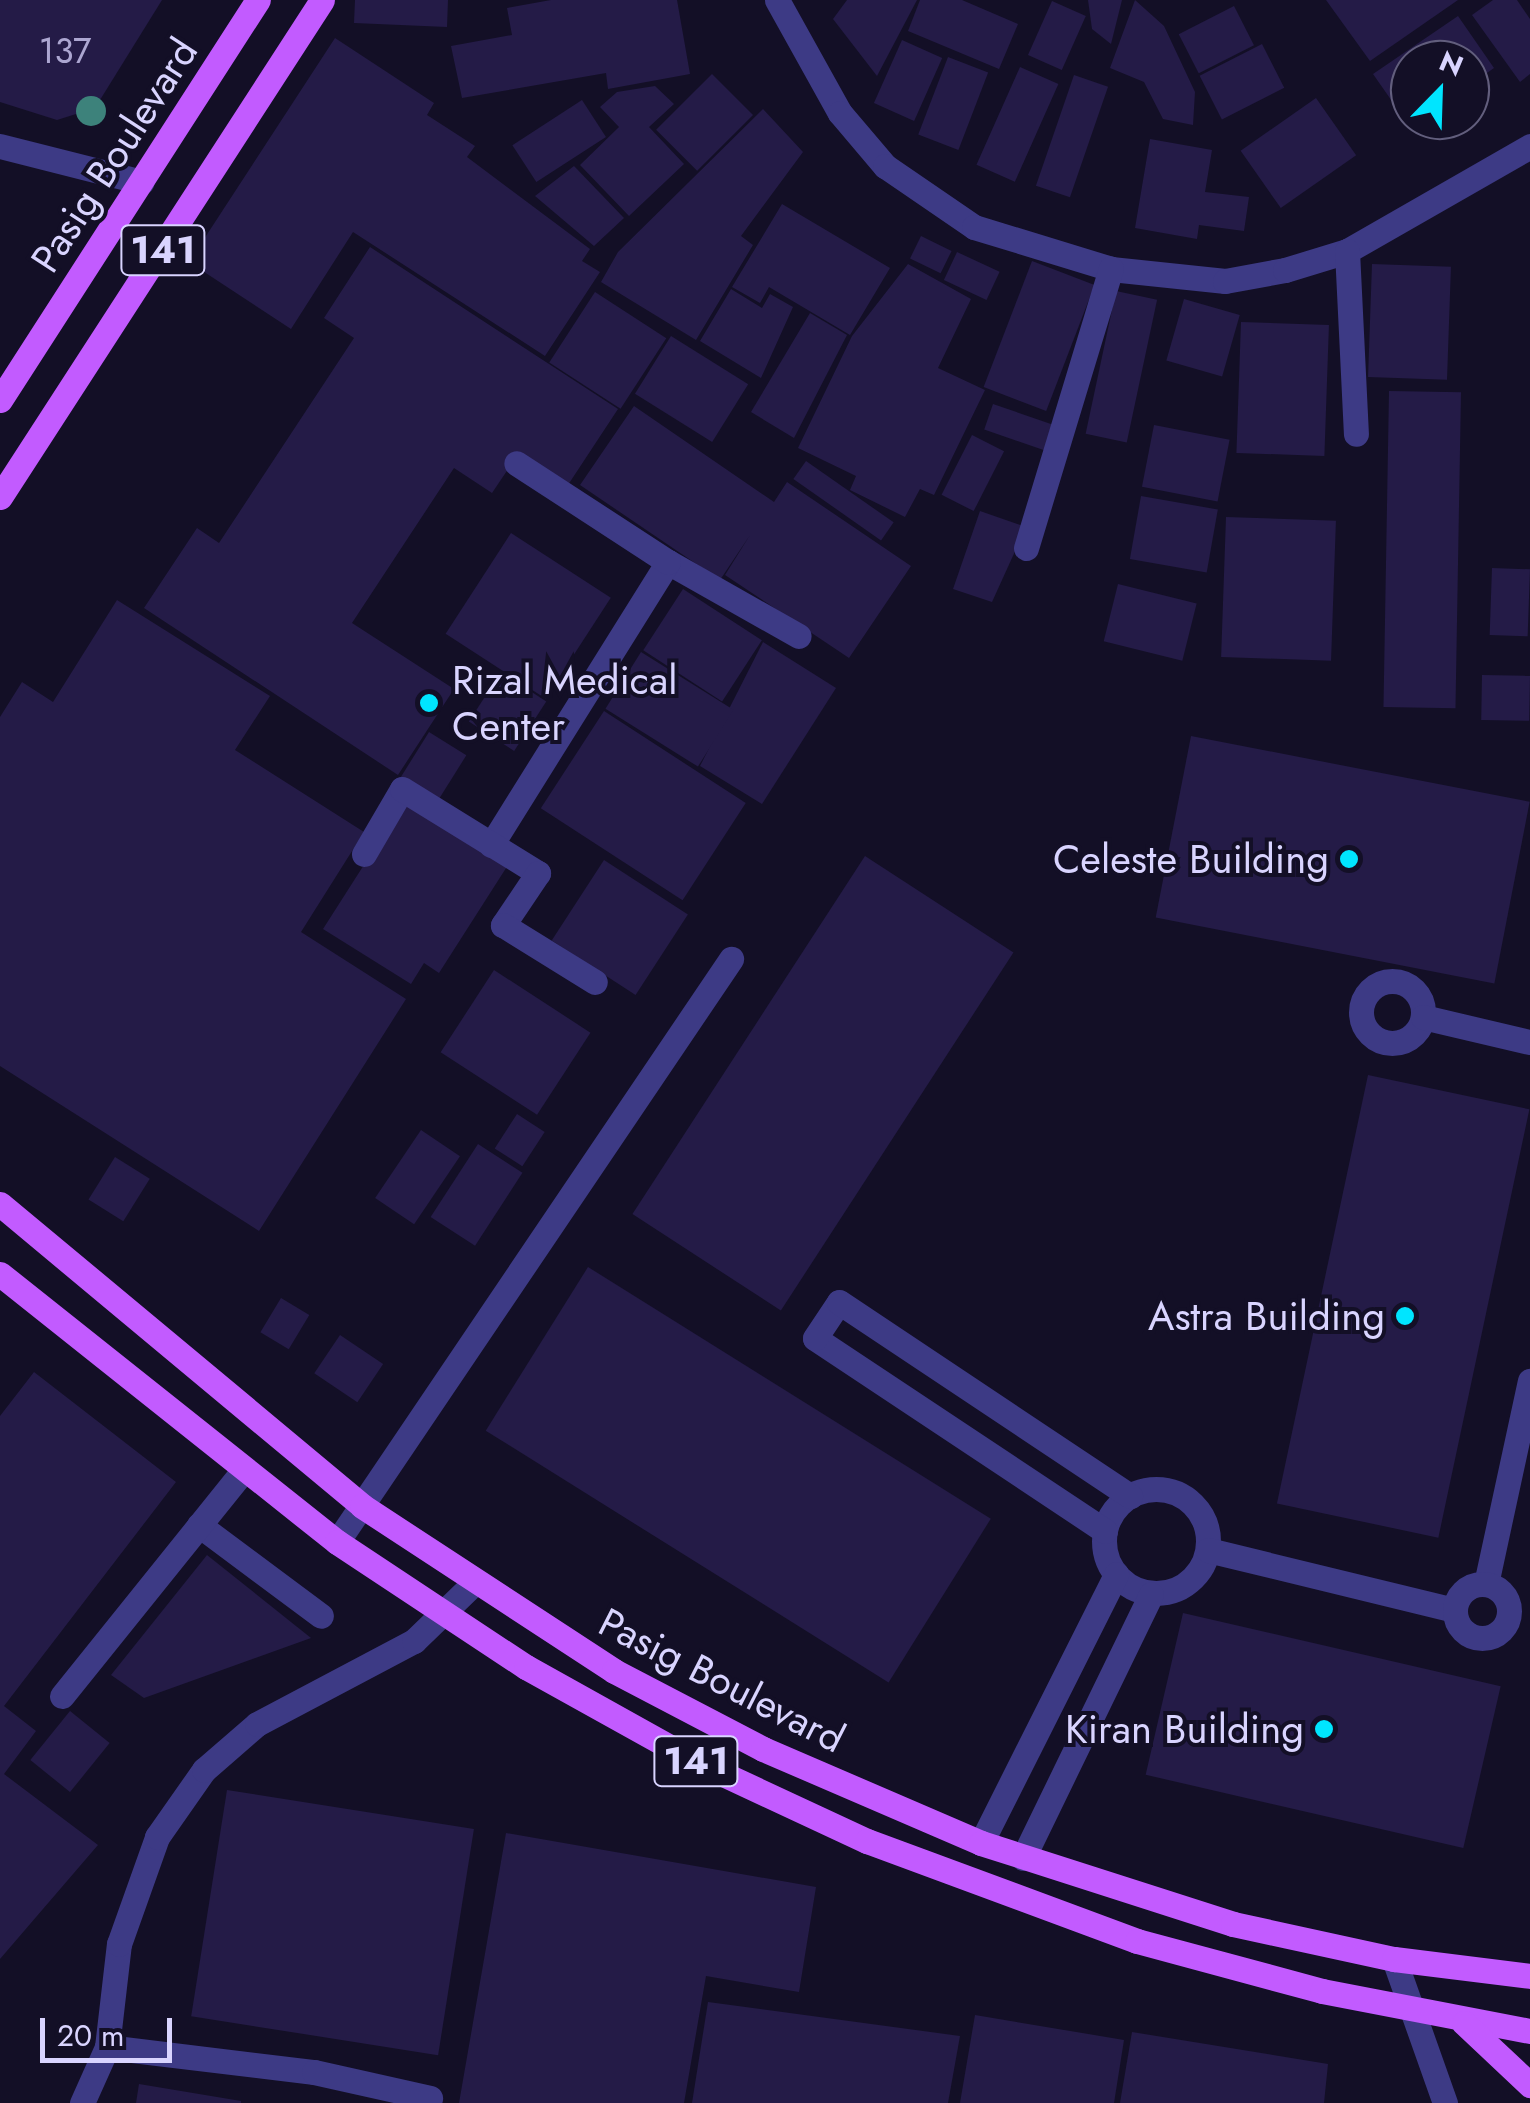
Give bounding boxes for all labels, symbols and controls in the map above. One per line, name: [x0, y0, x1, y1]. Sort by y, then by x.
street label: Pasig Boulevard: [21, 29, 207, 281]
house number: 137: [39, 30, 91, 72]
north arrow: [1390, 40, 1490, 140]
text: N: [1433, 41, 1469, 87]
road number: 141: [118, 217, 208, 283]
place label: Rizal Medical Center: [452, 656, 677, 750]
marker: Rizal Medical Center: [416, 690, 442, 716]
place label: Celeste Building: [1053, 835, 1329, 883]
marker: Celeste Building: [1338, 848, 1360, 870]
place label: Astra Building: [1148, 1292, 1385, 1340]
marker: Astra Building: [1394, 1305, 1416, 1327]
street label: Pasig Boulevard: [591, 1598, 853, 1762]
place label: Kiran Building: [1065, 1705, 1304, 1753]
marker: Kiran Building: [1313, 1718, 1335, 1740]
road number: 141: [651, 1728, 741, 1794]
scale bar: [45, 1998, 178, 2060]
text: 20 m: [57, 2014, 124, 2057]

